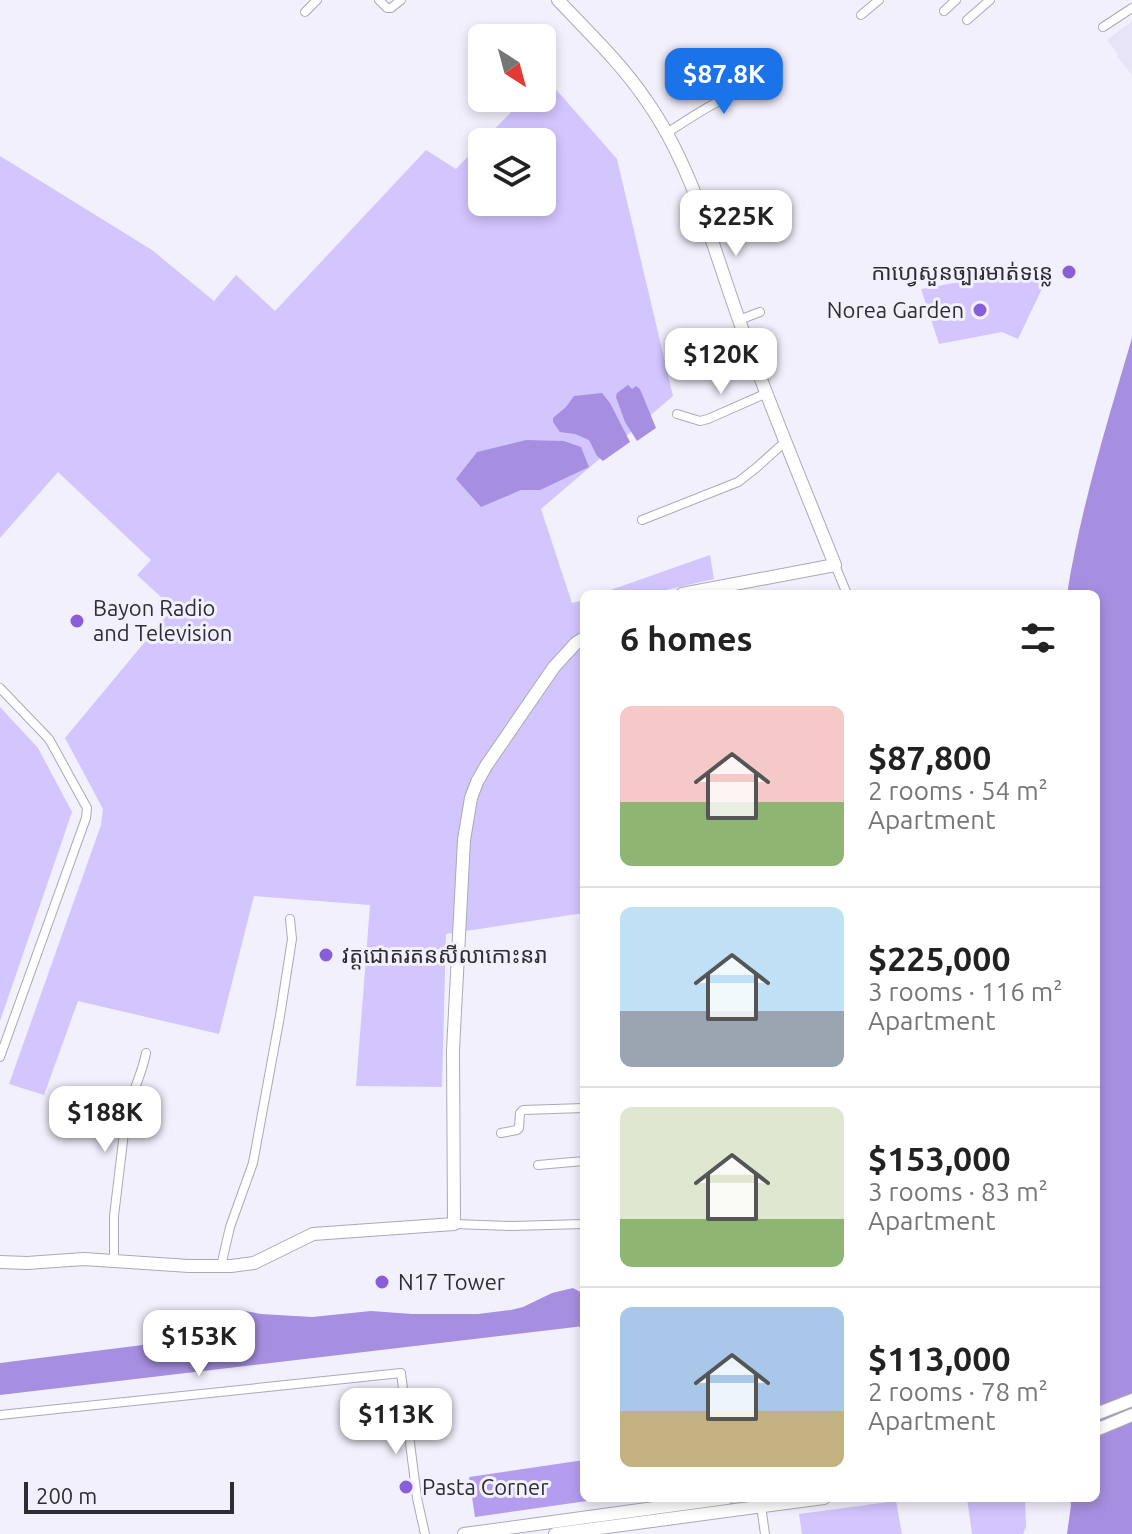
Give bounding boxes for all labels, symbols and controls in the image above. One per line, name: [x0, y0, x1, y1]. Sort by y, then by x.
north arrow: [468, 24, 556, 112]
map controls: [468, 24, 556, 216]
pin: $87.8K: [659, 48, 789, 116]
text: $87.8K: [683, 59, 765, 88]
button: layers: [468, 128, 556, 216]
pin: $225K: [680, 190, 792, 258]
text: $225K: [698, 201, 774, 230]
place label: កាហ្វេសួនច្បារមាត់ទន្លេ: [871, 259, 1053, 287]
marker: កាហ្វេសួនច្បារមាត់ទន្លេ: [1060, 263, 1078, 281]
place label: Norea Garden: [827, 297, 964, 322]
marker: Norea Garden: [971, 301, 989, 319]
pin: $120K: [665, 328, 777, 396]
text: $120K: [683, 339, 759, 368]
place label: Bayon Radio and Television: [93, 595, 232, 645]
marker: Bayon Radio and Television: [68, 612, 86, 630]
icon: filters: [1016, 616, 1060, 660]
text: 6 homes: [620, 619, 753, 657]
icon: home: [684, 738, 780, 834]
text: $87,800: [868, 738, 991, 776]
text: 2 rooms · 54 m²: [868, 776, 1048, 805]
text: Apartment: [868, 805, 995, 834]
icon: home: [684, 939, 780, 1035]
text: $225,000: [868, 939, 1011, 977]
place label: វត្តជោតរតនសីលាកោះនរា: [342, 942, 548, 970]
marker: វត្តជោតរតនសីលាកោះនរា: [317, 946, 335, 964]
text: 3 rooms · 116 m²: [868, 977, 1063, 1006]
text: Apartment: [868, 1006, 995, 1035]
pin: $188K: [49, 1086, 161, 1154]
text: $188K: [67, 1097, 143, 1126]
icon: home: [684, 1139, 780, 1235]
text: $153,000: [868, 1139, 1011, 1177]
text: 3 rooms · 83 m²: [868, 1177, 1048, 1206]
text: Apartment: [868, 1206, 995, 1235]
place label: N17 Tower: [398, 1269, 506, 1294]
marker: N17 Tower: [373, 1273, 391, 1291]
pin: $153K: [143, 1310, 255, 1378]
text: $153K: [161, 1321, 237, 1350]
icon: home: [684, 1339, 780, 1435]
text: $113,000: [868, 1339, 1011, 1377]
text: 2 rooms · 78 m²: [868, 1377, 1048, 1406]
pin: $113K: [340, 1388, 452, 1456]
text: $113K: [358, 1399, 434, 1428]
text: Apartment: [868, 1406, 995, 1435]
place label: Pasta Corner: [422, 1474, 549, 1499]
scale bar: [24, 1478, 234, 1514]
marker: Pasta Corner: [397, 1478, 415, 1496]
text: 200 m: [36, 1483, 97, 1508]

